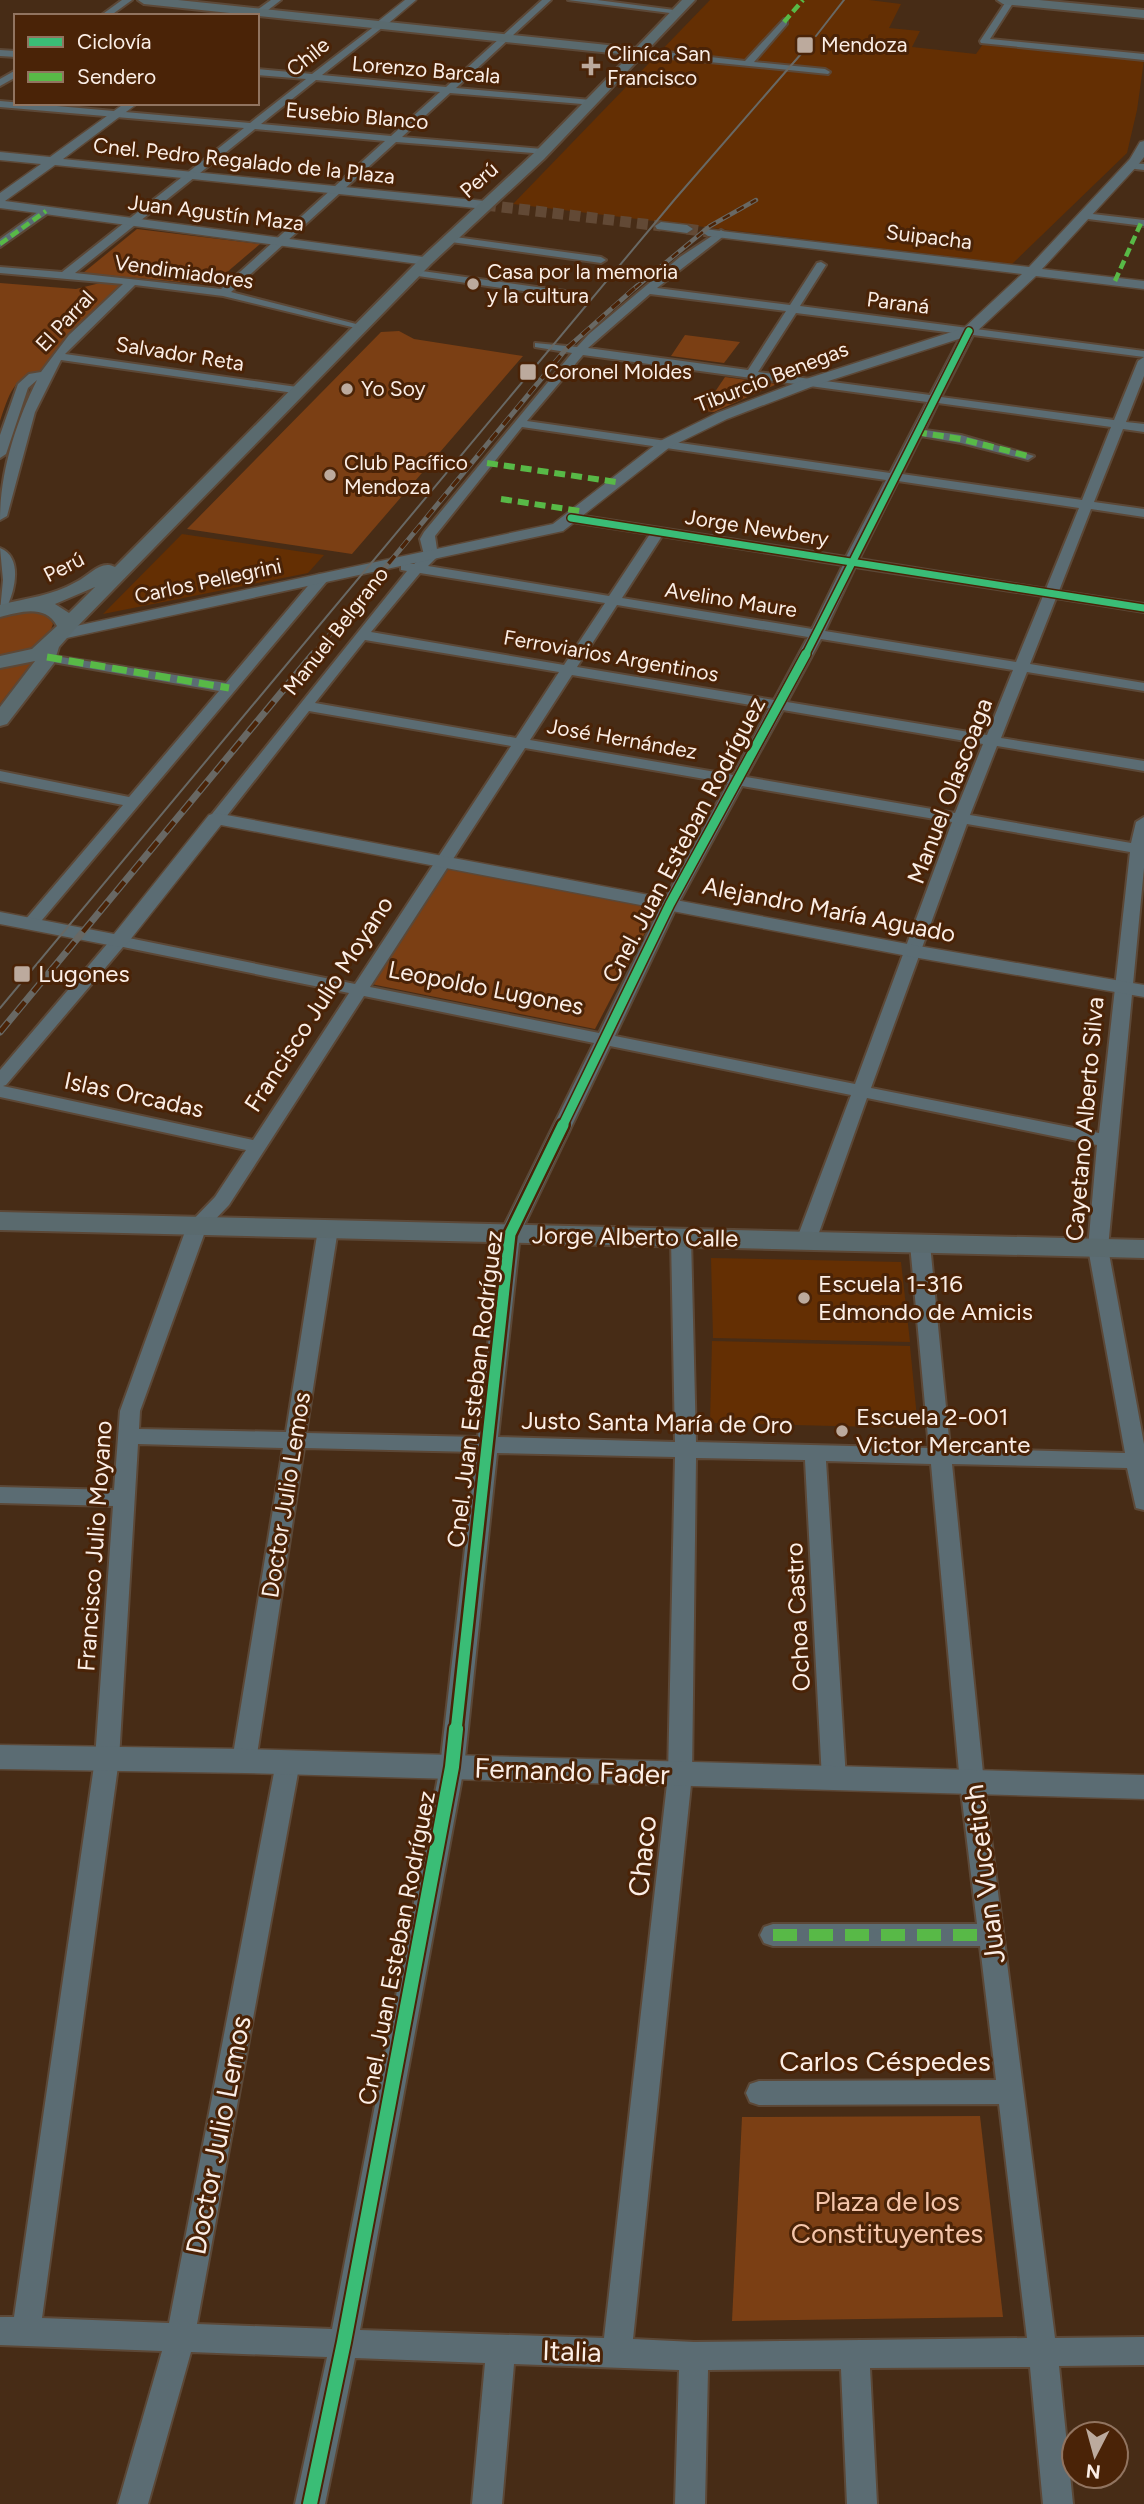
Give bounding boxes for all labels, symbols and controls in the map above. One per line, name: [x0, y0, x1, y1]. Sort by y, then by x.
legend: [14, 14, 259, 105]
text: Ciclovía: [77, 29, 151, 54]
street label: Chile: [281, 32, 334, 81]
place label: Mendoza: [821, 32, 907, 57]
marker: Mendoza: [795, 35, 815, 55]
place label: Cliníca San Francisco: [607, 41, 711, 90]
street label: Lorenzo Barcala: [351, 51, 501, 88]
marker: Cliníca San Francisco: [581, 56, 601, 76]
text: Sendero: [77, 64, 156, 89]
street label: Eusebio Blanco: [285, 97, 430, 134]
street label: Cnel. Pedro Regalado de la Plaza: [92, 132, 396, 189]
street label: Perú: [455, 156, 503, 203]
street label: Juan Agustín Maza: [127, 189, 306, 236]
street label: Suipacha: [885, 219, 973, 254]
street label: Vendimiadores: [113, 249, 255, 294]
place label: Casa por la memoria y la cultura: [487, 259, 678, 308]
marker: Casa por la memoria y la cultura: [465, 276, 481, 292]
street label: El Parral: [30, 285, 99, 356]
street label: Paraná: [865, 286, 931, 319]
street label: Salvador Reta: [114, 331, 246, 376]
street label: Tiburcio Benegas: [692, 336, 852, 417]
place label: Coronel Moldes: [544, 359, 692, 384]
marker: Coronel Moldes: [518, 362, 538, 382]
place label: Yo Soy: [361, 376, 426, 401]
marker: Yo Soy: [339, 381, 355, 397]
place label: Club Pacífico Mendoza: [344, 450, 468, 499]
marker: Club Pacífico Mendoza: [322, 467, 338, 483]
street label: Jorge Newbery: [684, 504, 831, 551]
street label: Perú: [39, 546, 88, 587]
street label: Carlos Pellegrini: [132, 553, 284, 608]
street label: Manuel Belgrano: [278, 561, 394, 700]
street label: Avelino Maure: [663, 577, 799, 622]
street label: Ferroviarios Argentinos: [502, 624, 721, 687]
street label: Cnel. Juan Esteban Rodríguez: [596, 692, 771, 988]
street label: Manuel Olascoaga: [901, 694, 998, 888]
street label: José Hernández: [545, 713, 699, 764]
street label: Alejandro María Aguado: [700, 871, 958, 948]
street label: Francisco Julio Moyano: [238, 890, 399, 1117]
street label: Leopoldo Lugones: [386, 954, 586, 1021]
place label: Lugones: [38, 959, 130, 988]
marker: Lugones: [12, 964, 32, 984]
street label: Cayetano Alberto Silva: [1059, 996, 1110, 1242]
street label: Islas Orcadas: [62, 1066, 206, 1123]
street label: Jorge Alberto Calle: [532, 1220, 738, 1253]
street label: Cnel. Juan Esteban Rodríguez: [441, 1229, 508, 1549]
place label: Escuela 1-316 Edmondo de Amicis: [818, 1269, 1033, 1326]
marker: Escuela 1-316 Edmondo de Amicis: [796, 1290, 812, 1306]
street label: Doctor Julio Lemos: [255, 1390, 316, 1600]
place label: Escuela 2-001 Victor Mercante: [856, 1402, 1030, 1459]
street label: Justo Santa María de Oro: [521, 1406, 793, 1439]
street label: Francisco Julio Moyano: [71, 1420, 118, 1672]
marker: Escuela 2-001 Victor Mercante: [834, 1423, 850, 1439]
street label: Ochoa Castro: [779, 1542, 816, 1692]
street label: Fernando Fader: [474, 1751, 671, 1791]
street label: Juan Vucetich: [956, 1783, 1012, 1965]
street label: Cnel. Juan Esteban Rodríguez: [352, 1788, 441, 2107]
street label: Chaco: [621, 1814, 663, 1898]
street label: Doctor Julio Lemos: [178, 2013, 258, 2257]
street label: Carlos Céspedes: [779, 2044, 991, 2078]
park label: Plaza de los Constituyentes: [791, 2184, 983, 2250]
street label: Italia: [542, 2333, 602, 2369]
north arrow: [1060, 2420, 1130, 2490]
text: N: [1085, 2459, 1102, 2484]

